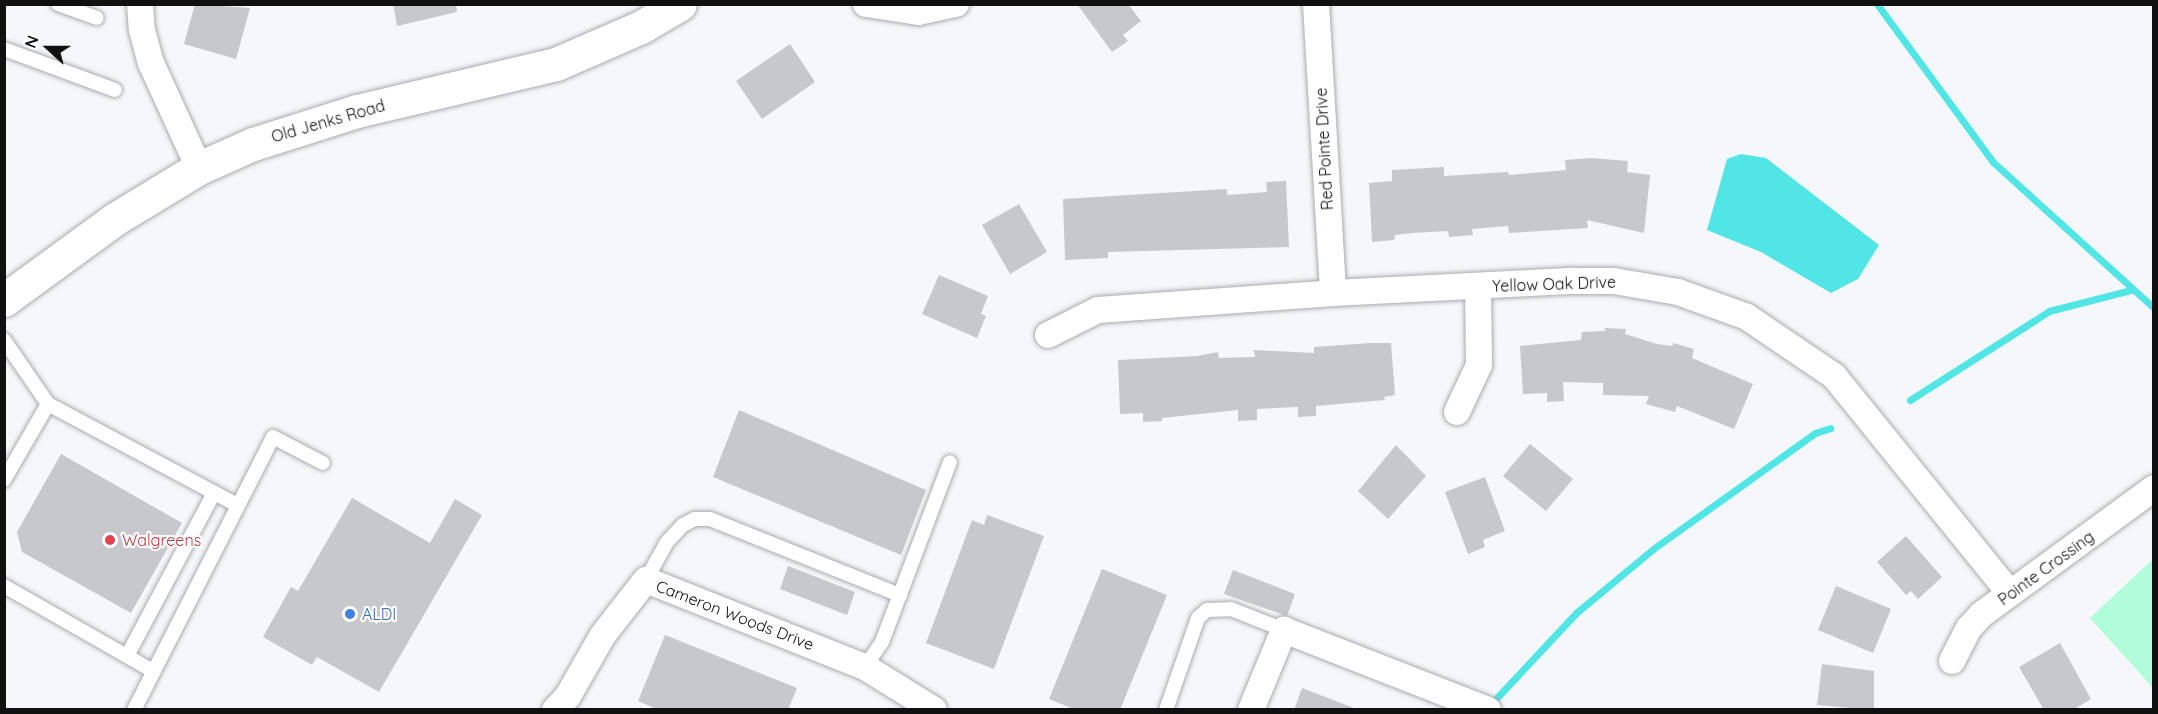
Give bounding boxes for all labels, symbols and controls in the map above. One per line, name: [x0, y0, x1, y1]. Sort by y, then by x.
north arrow: [18, 18, 78, 78]
text: N: [20, 32, 43, 51]
street label: Red Pointe Drive: [1311, 87, 1337, 211]
street label: Old Jenks Road: [269, 96, 387, 146]
street label: Yellow Oak Drive: [1492, 272, 1616, 296]
street label: Pointe Crossing: [1994, 527, 2098, 609]
place label: Walgreens: [122, 530, 201, 550]
marker: Walgreens: [103, 533, 117, 547]
street label: Cameron Woods Drive: [653, 576, 817, 654]
place label: ALDI: [362, 604, 396, 624]
marker: ALDI: [343, 607, 357, 621]

